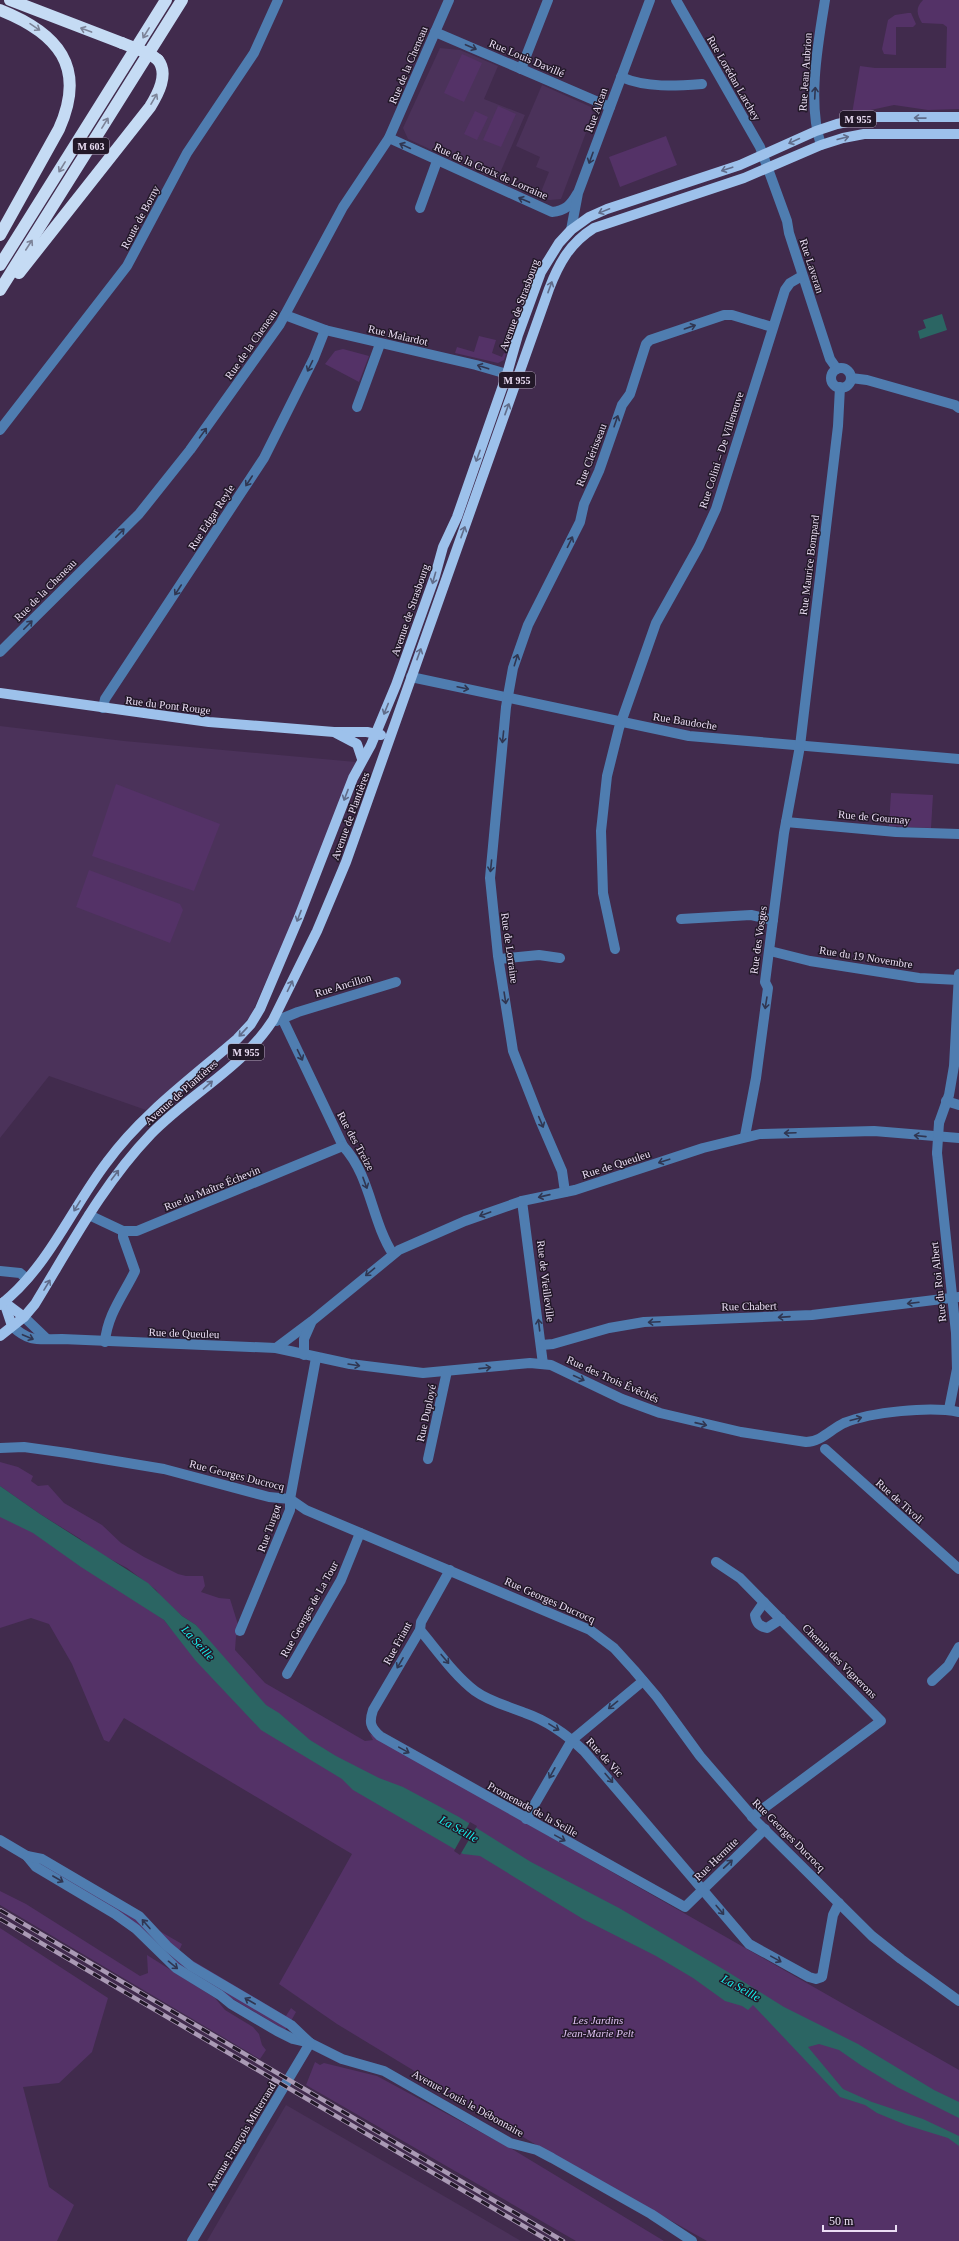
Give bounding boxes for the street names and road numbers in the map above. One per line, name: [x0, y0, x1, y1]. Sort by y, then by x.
street label: Rue de la Cheneau: [386, 24, 430, 105]
street label: Rue Jean Aubrion: [796, 32, 814, 112]
street label: Rue Lorédan Larchey: [705, 33, 763, 123]
street label: Rue Louis Davillé: [488, 37, 567, 79]
street label: Rue Alcan: [582, 86, 610, 134]
road number: M 955: [840, 111, 876, 127]
road number: M 603: [73, 138, 109, 154]
street label: Rue de la Croix de Lorraine: [432, 140, 550, 202]
street label: Route de Borny: [118, 183, 162, 251]
street label: Rue Laveran: [798, 237, 827, 295]
street label: Avenue de Strasbourg: [497, 257, 541, 353]
street label: Rue de la Cheneau: [222, 306, 280, 381]
street label: Rue Malardot: [367, 322, 429, 348]
road number: M 955: [499, 372, 535, 388]
street label: Rue Colini – De Villeneuve: [696, 390, 746, 510]
street label: Rue Clérisseau: [574, 421, 609, 488]
street label: Rue Edgar Reyle: [186, 482, 237, 552]
street label: Rue Maurice Bompard: [797, 514, 821, 616]
street label: Rue de la Cheneau: [11, 556, 79, 624]
street label: Avenue de Strasbourg: [389, 562, 432, 658]
street label: Rue du Pont Rouge: [125, 694, 211, 716]
street label: Rue Baudoche: [652, 710, 718, 732]
street label: Avenue de Plantières: [329, 770, 371, 862]
street label: Rue de Gournay: [838, 808, 911, 826]
street label: Rue des Vosges: [747, 905, 769, 975]
street label: Rue de Lorraine: [499, 912, 521, 984]
street label: Rue du 19 Novembre: [818, 944, 914, 970]
street label: Rue Ancillon: [313, 971, 373, 999]
road number: M 955: [228, 1044, 264, 1060]
street label: Avenue de Plantières: [142, 1057, 220, 1127]
street label: Rue des Treize: [335, 1109, 377, 1173]
street label: Rue de Queuleu: [580, 1147, 652, 1181]
street label: Rue du Maître Échevin: [162, 1163, 262, 1213]
street label: Rue de Vieilleville: [535, 1239, 557, 1323]
street label: Rue du Roi Albert: [928, 1241, 948, 1323]
street label: Rue Chabert: [721, 1300, 777, 1312]
street label: Rue de Queuleu: [148, 1326, 220, 1340]
street label: Rue des Trois Évêchés: [565, 1353, 661, 1405]
street label: Rue Duployé: [414, 1383, 438, 1443]
street label: Rue Georges Ducrocq: [188, 1457, 286, 1493]
street label: Rue de Tivoli: [874, 1476, 926, 1526]
street label: Rue Turgot: [255, 1503, 283, 1553]
street label: Rue Georges de La Tour: [278, 1559, 340, 1659]
street label: Rue Georges Ducrocq: [503, 1575, 597, 1626]
street label: Rue Friant: [380, 1620, 414, 1666]
street label: Chemin des Vignerons: [800, 1621, 880, 1701]
street label: Rue de Vic: [584, 1735, 626, 1779]
street label: Promenade de la Seille: [486, 1779, 580, 1839]
street label: Rue Georges Ducrocq: [750, 1796, 828, 1874]
street label: Rue Hermite: [692, 1835, 741, 1883]
street label: Avenue Louis le Débonnaire: [410, 2067, 526, 2139]
street label: Avenue François Mitterrand: [204, 2079, 278, 2192]

